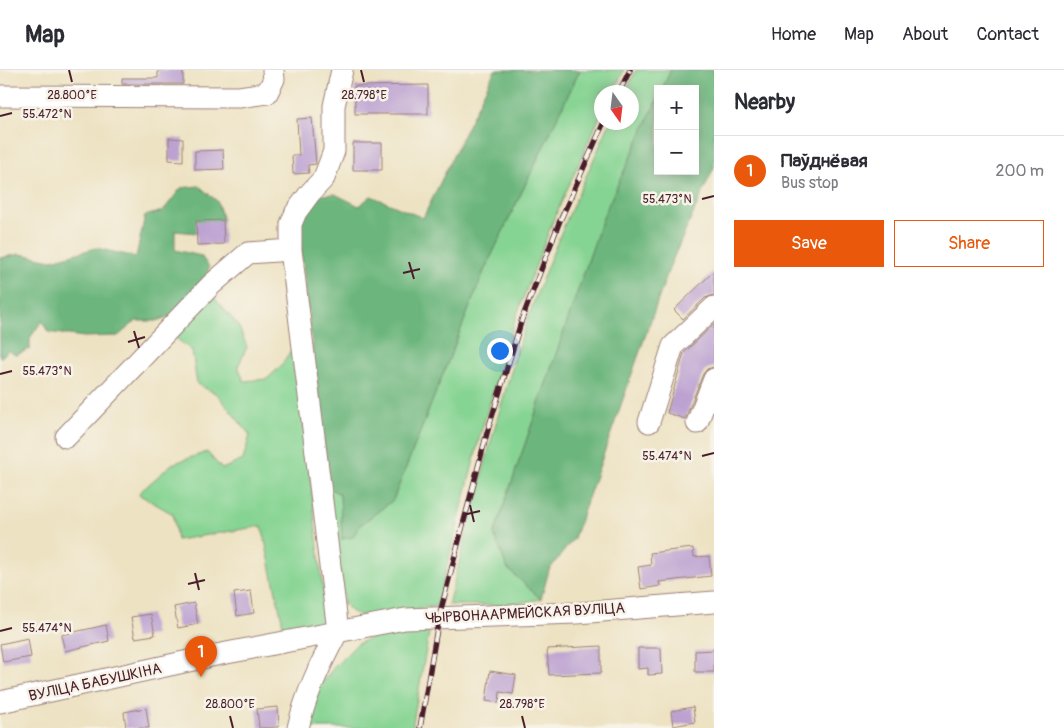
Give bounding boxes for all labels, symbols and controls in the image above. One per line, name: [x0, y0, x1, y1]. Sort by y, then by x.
text: Map: [25, 20, 65, 49]
text: Home: [771, 23, 816, 46]
text: Map: [844, 23, 874, 46]
text: About: [902, 23, 948, 46]
text: Contact: [976, 23, 1039, 46]
north arrow: [594, 85, 639, 130]
map controls: [654, 85, 699, 175]
button: +: [654, 85, 699, 130]
text: 28.800°E: [47, 88, 97, 103]
text: 28.798°E: [341, 88, 387, 103]
text: Nearby: [734, 89, 795, 116]
text: 55.472°N: [22, 107, 72, 122]
button: −: [654, 130, 699, 175]
text: Паўднёвая: [781, 149, 868, 173]
text: 1: [747, 161, 753, 181]
text: 200 m: [996, 161, 1044, 181]
text: Bus stop: [781, 173, 839, 193]
text: 55.473°N: [642, 192, 692, 207]
button: Save: [734, 220, 884, 267]
button: Share: [894, 220, 1044, 267]
your location: [487, 338, 513, 364]
text: 55.473°N: [22, 364, 72, 379]
text: 55.474°N: [642, 449, 692, 464]
street label: ЧЫРВОНААРМЕЙСКАЯ ВУЛІЦА: [425, 599, 626, 628]
text: 55.474°N: [22, 621, 72, 636]
pin: 1: [185, 636, 217, 677]
street label: ВУЛІЦА БАБУШКІНА: [27, 659, 164, 706]
text: 28.800°E: [205, 697, 255, 712]
text: 28.798°E: [499, 697, 545, 712]

